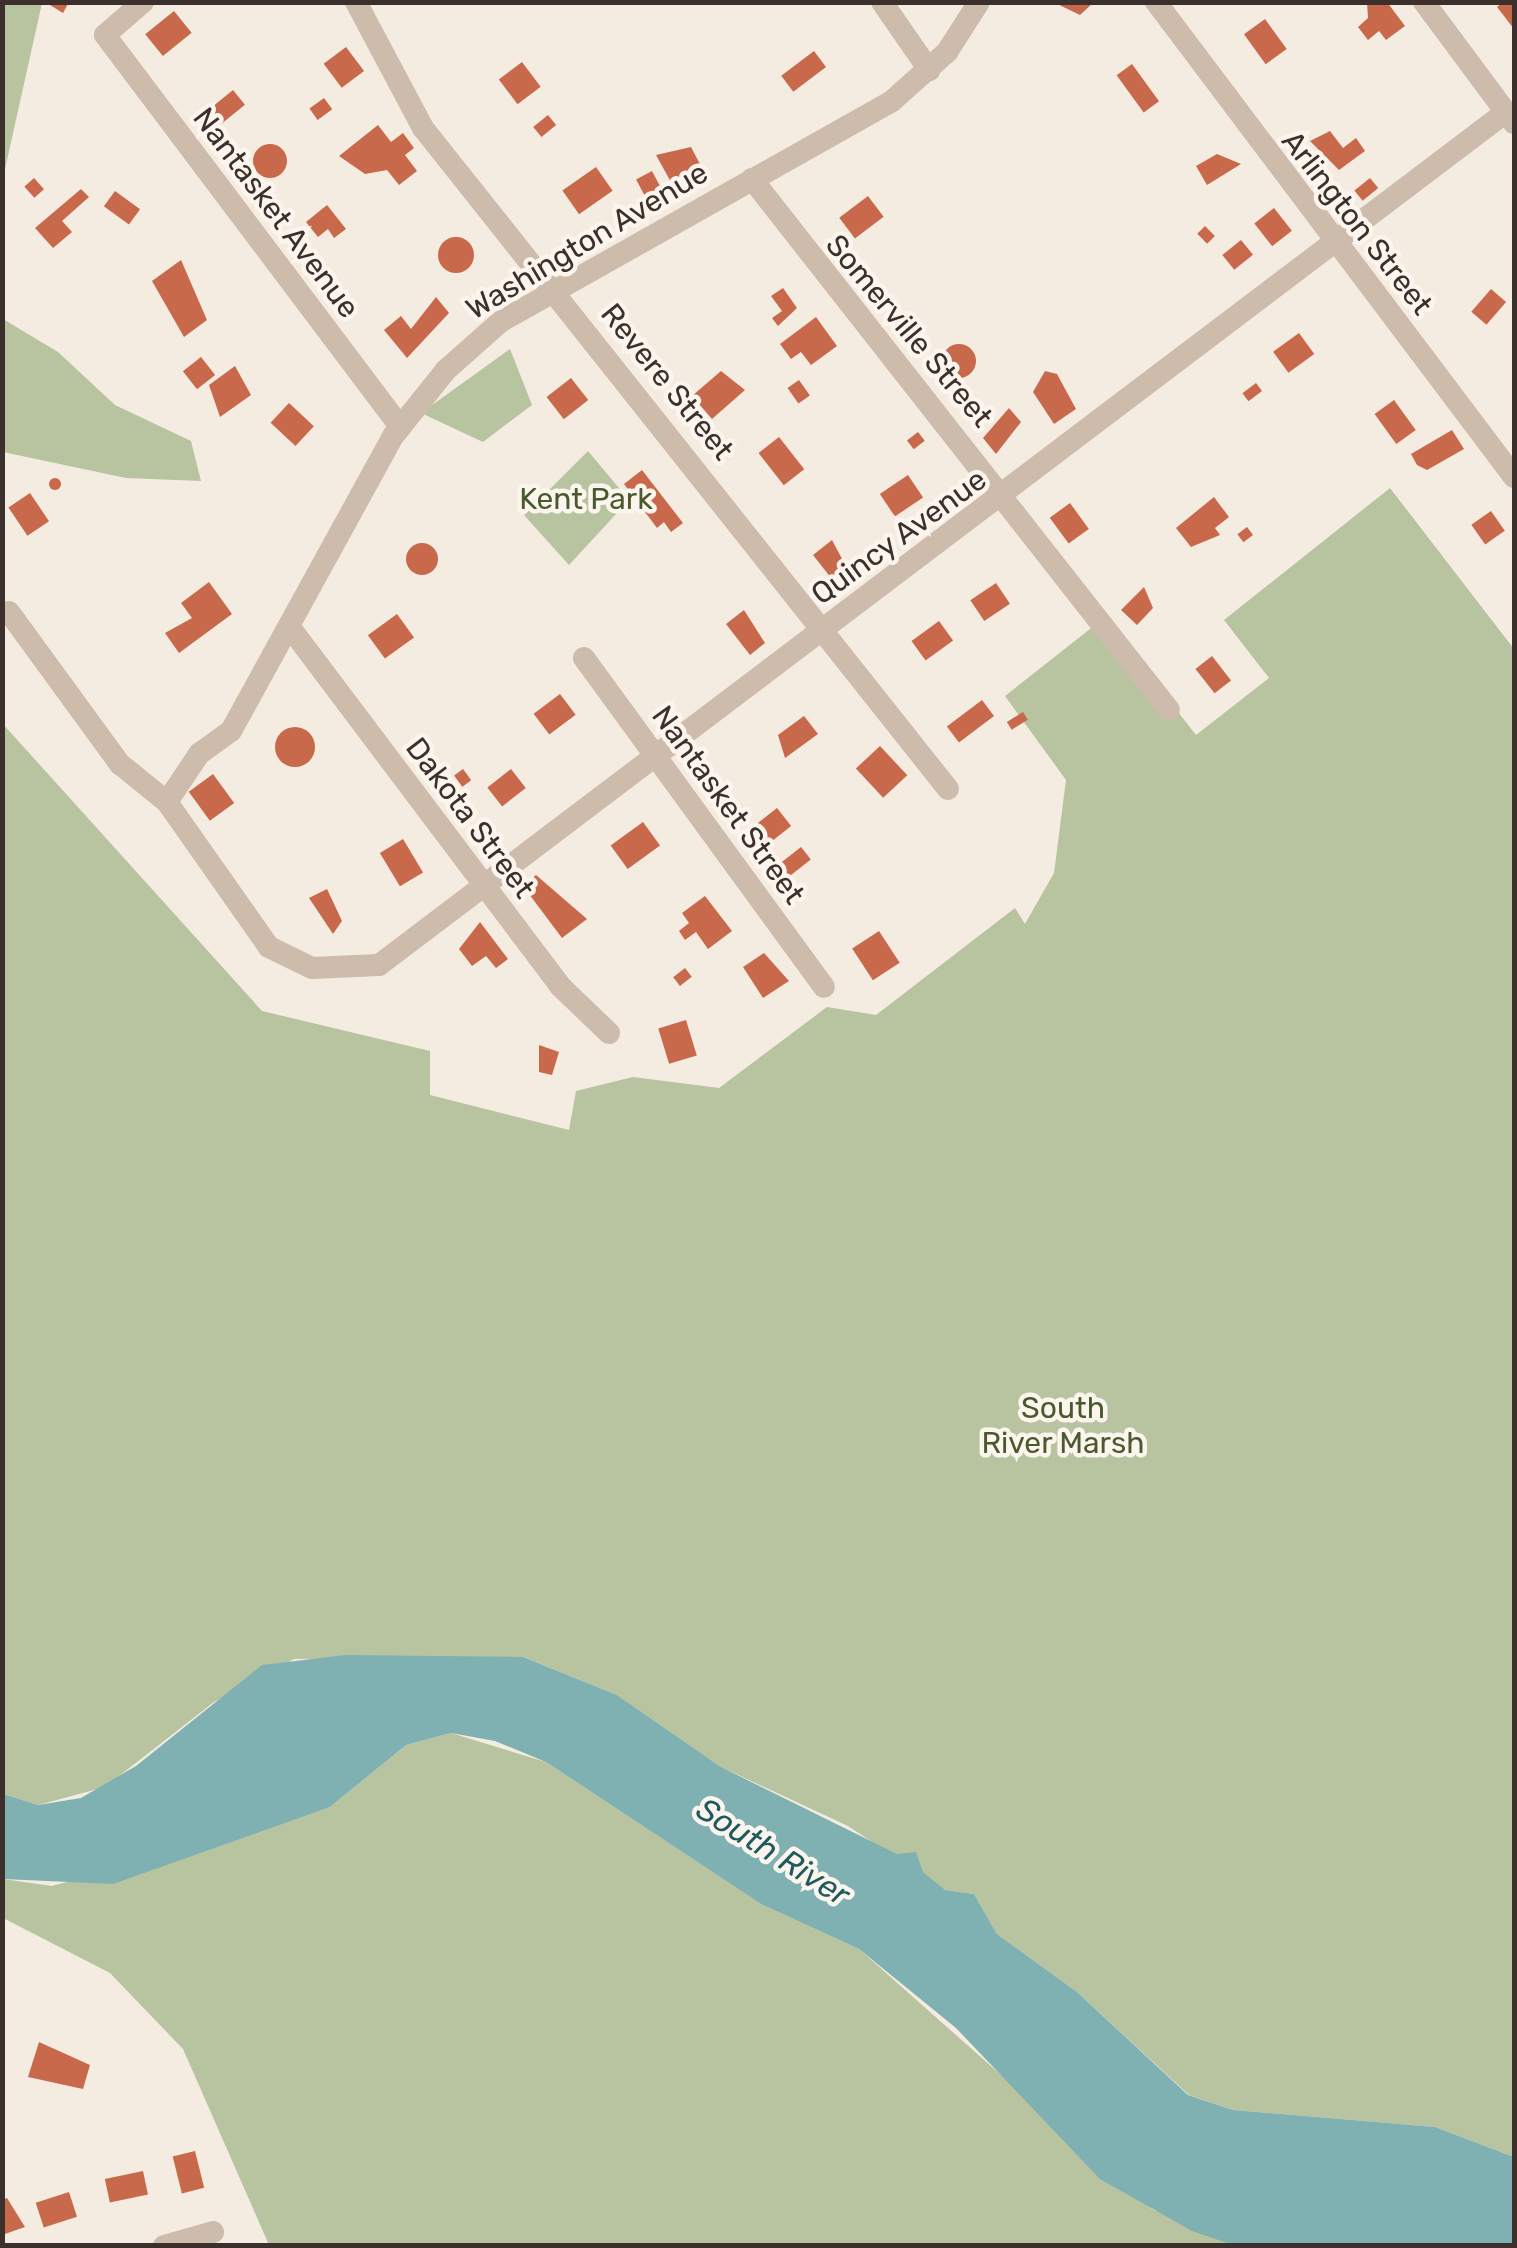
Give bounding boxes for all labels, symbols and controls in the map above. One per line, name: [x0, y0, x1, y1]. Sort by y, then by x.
street label: Nantasket Avenue: [185, 101, 367, 325]
street label: Arlington Street: [1274, 124, 1440, 322]
street label: Washington Avenue: [459, 154, 715, 328]
street label: Somerville Street: [818, 227, 1000, 435]
street label: Revere Street: [593, 297, 741, 467]
street label: Quincy Avenue: [804, 461, 994, 613]
park label: Kent Park: [519, 481, 653, 517]
street label: Nantasket Street: [644, 699, 812, 911]
street label: Dakota Street: [398, 731, 542, 905]
park label: South River Marsh: [981, 1390, 1145, 1460]
water label: South River: [689, 1790, 857, 1914]

